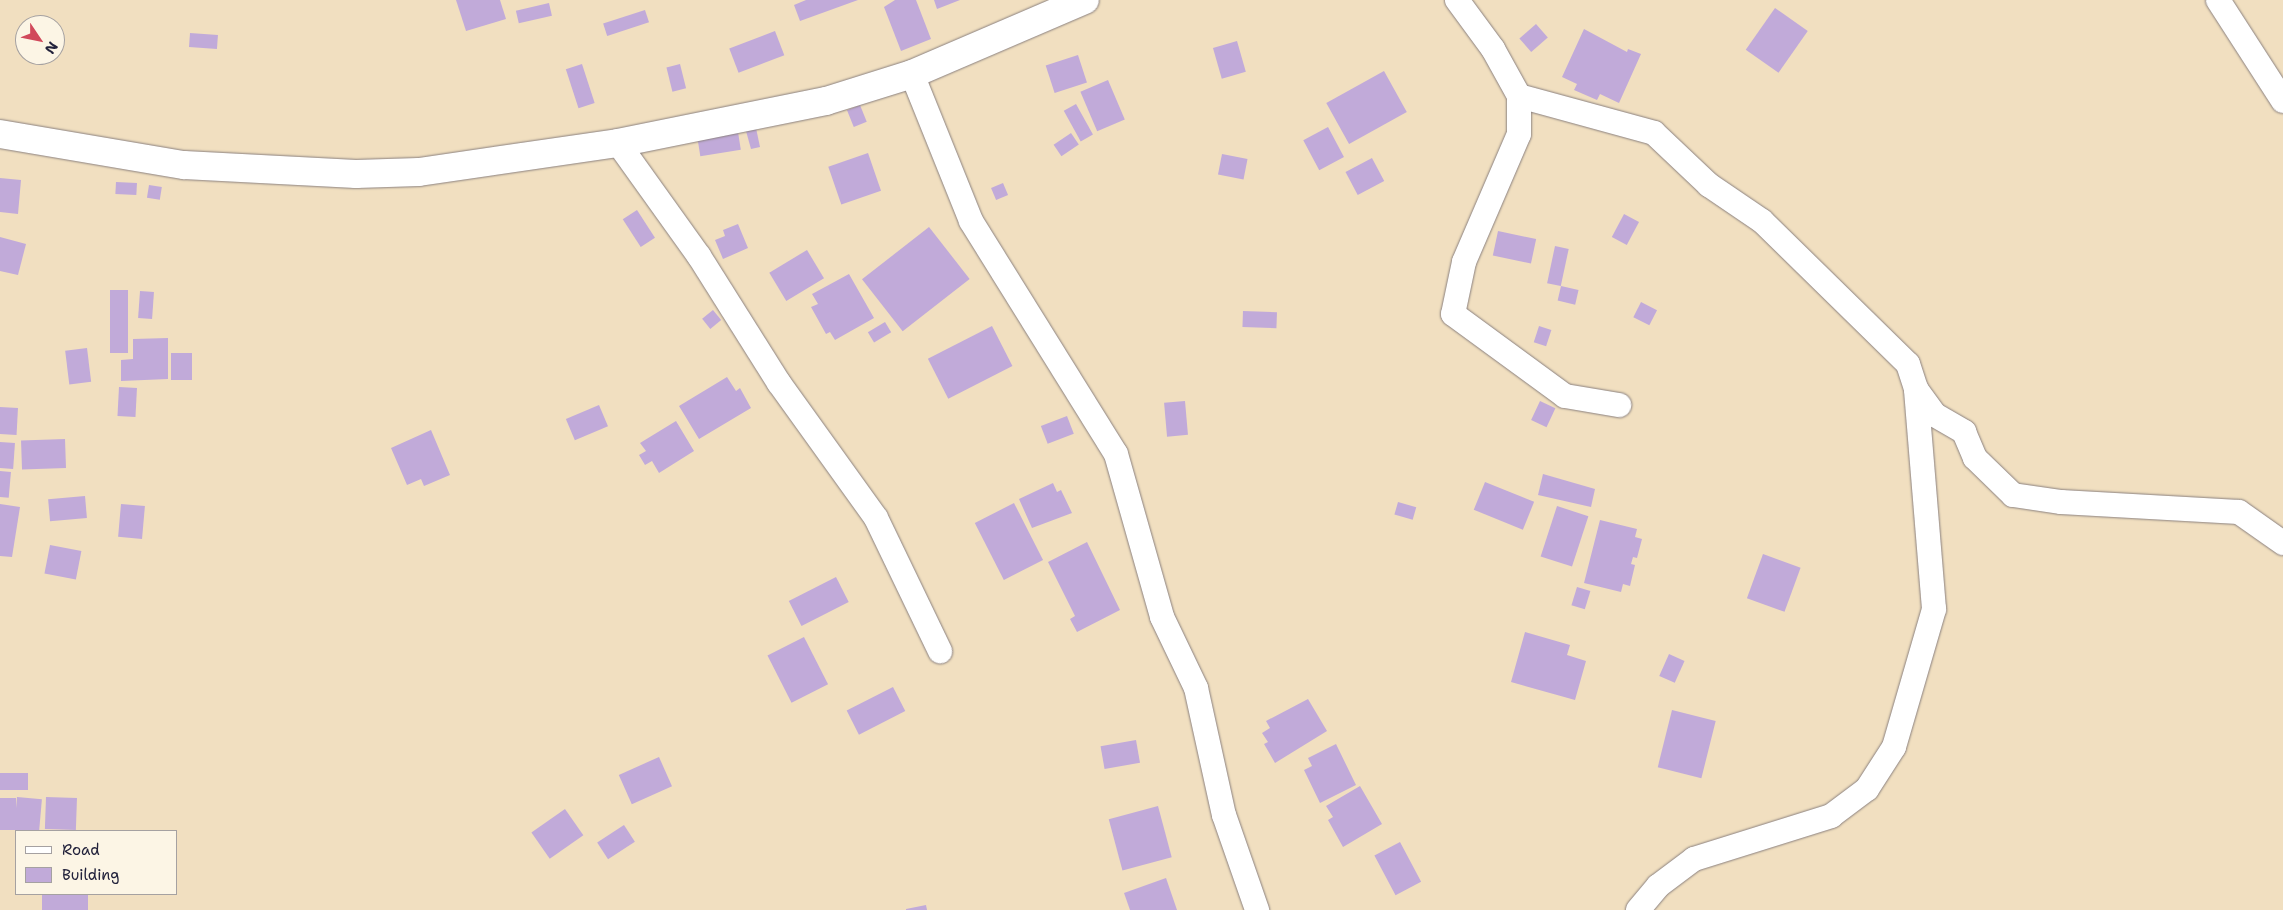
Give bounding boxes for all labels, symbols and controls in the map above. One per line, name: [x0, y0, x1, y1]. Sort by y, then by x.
north arrow: [15, 15, 65, 65]
text: N: [41, 38, 62, 57]
legend: [15, 830, 178, 895]
text: Road: [62, 840, 100, 860]
text: Building: [62, 865, 119, 885]

